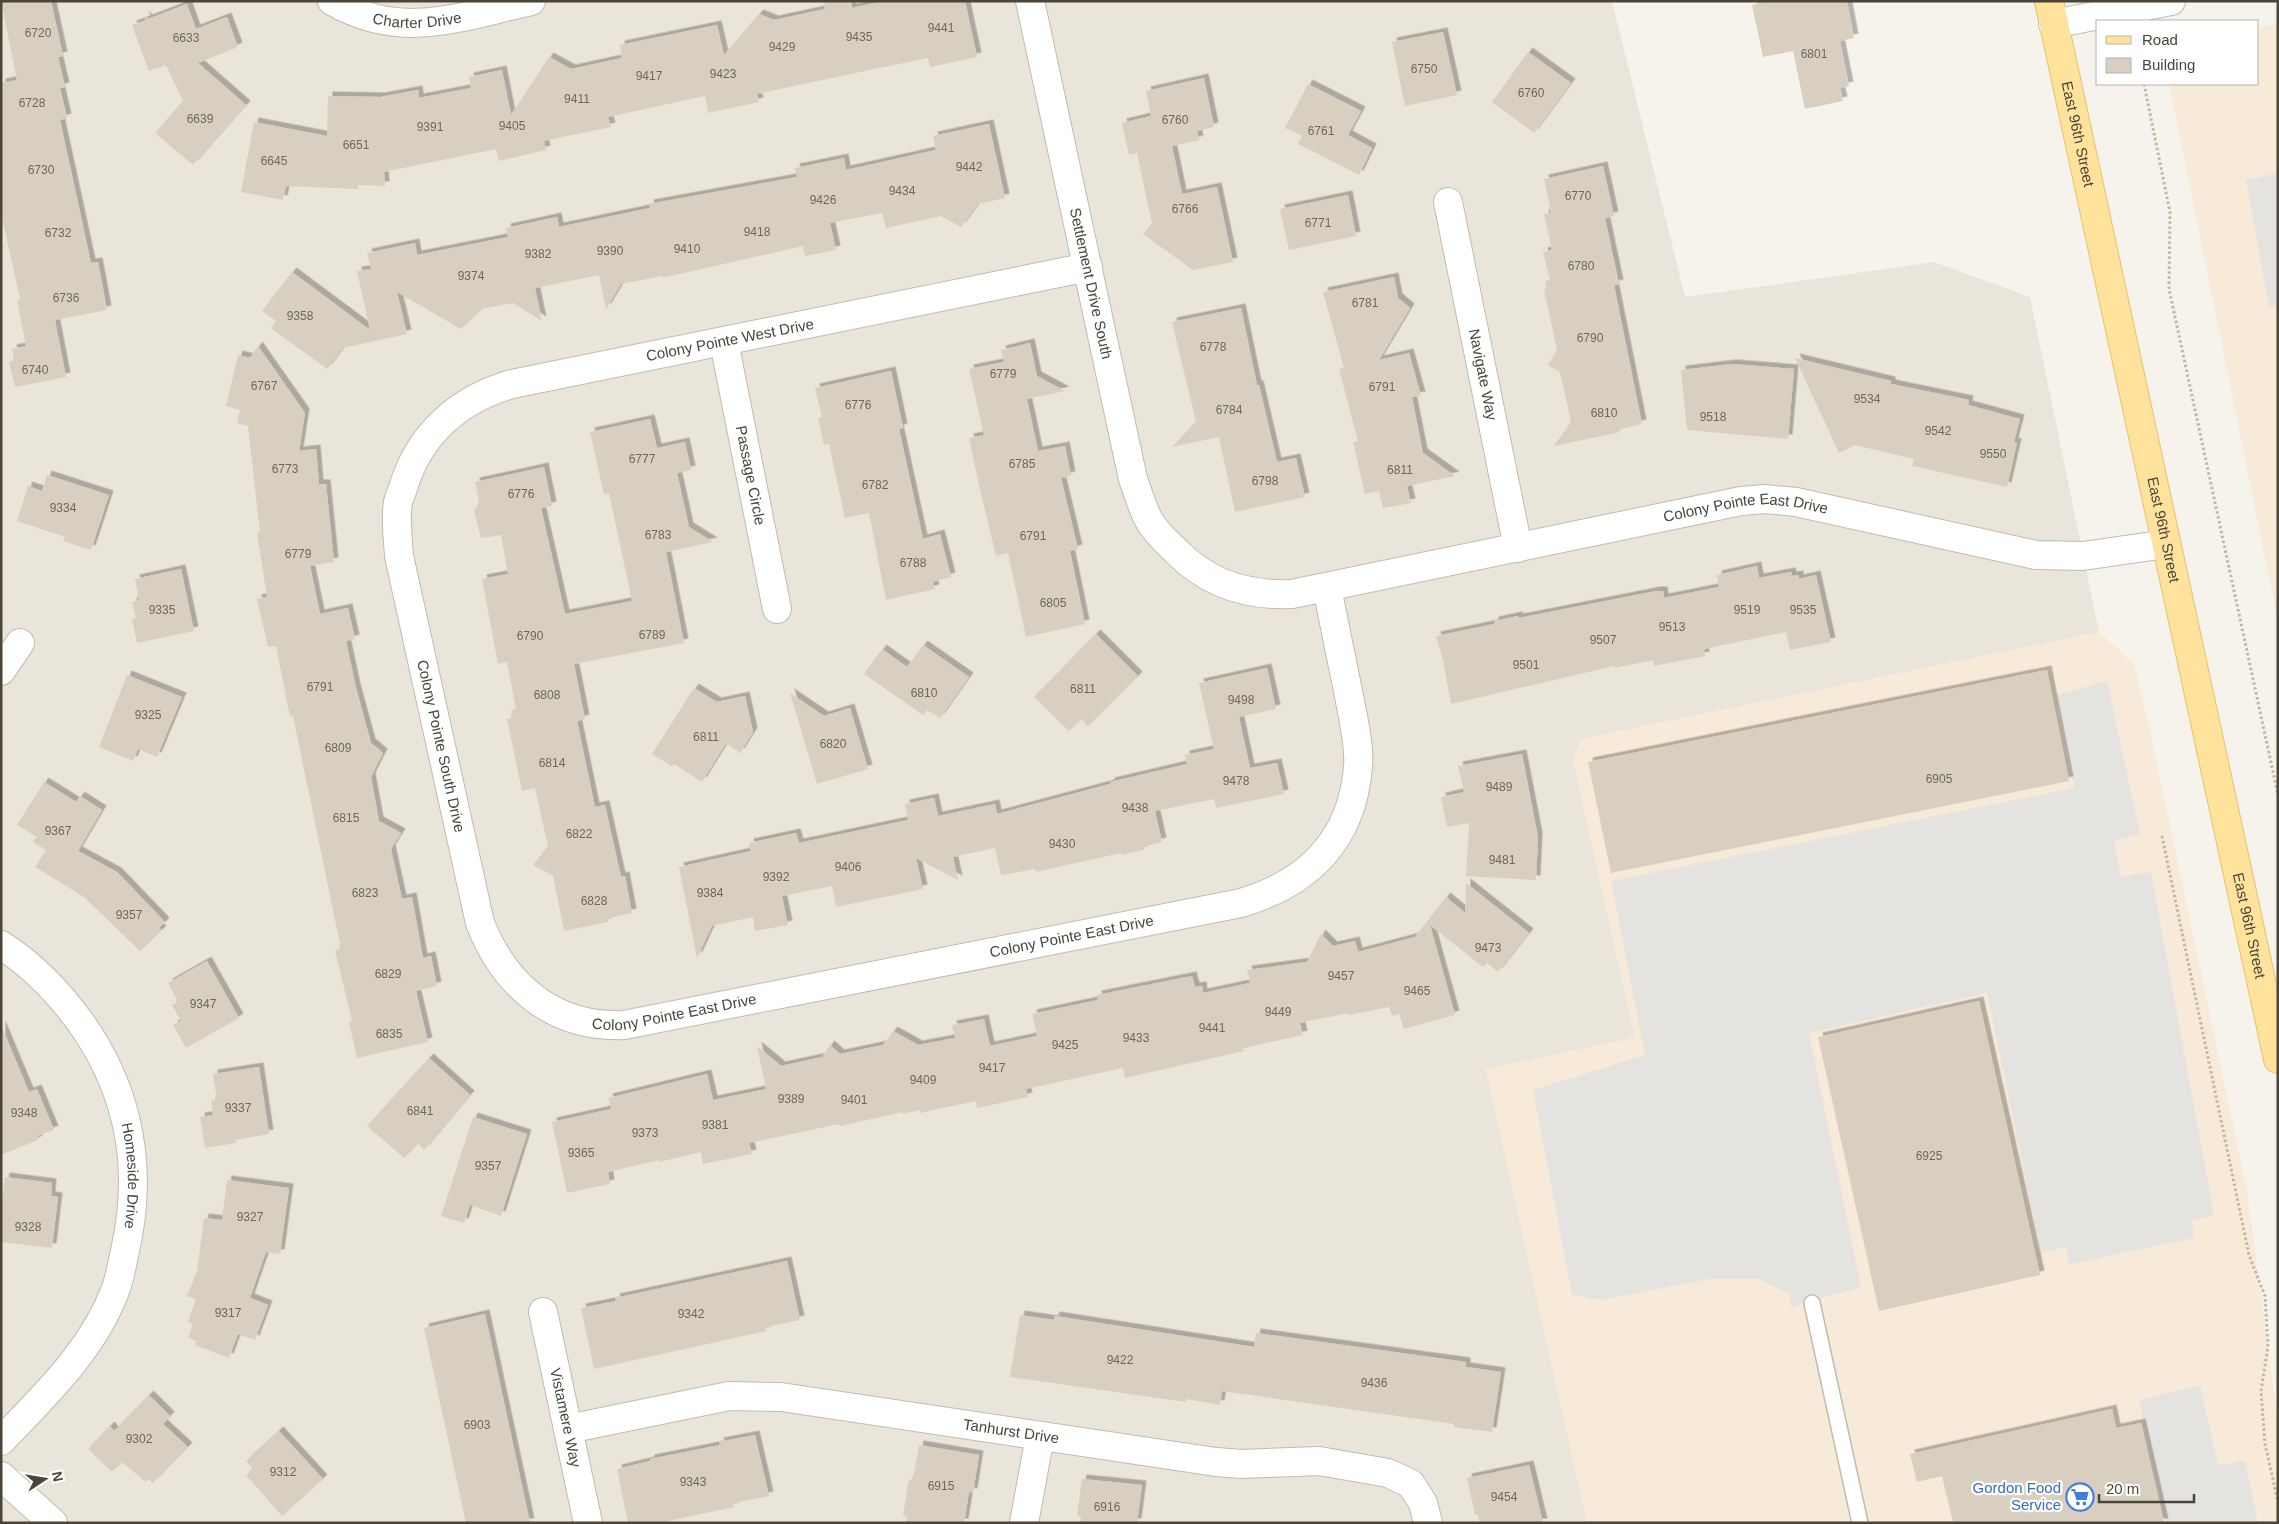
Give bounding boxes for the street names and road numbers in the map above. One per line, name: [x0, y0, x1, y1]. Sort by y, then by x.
street label: Charter Drive: [371, 8, 463, 31]
street label: East 96th Street: [2059, 79, 2098, 189]
street label: Settlement Drive South: [1067, 206, 1116, 361]
street label: Colony Pointe West Drive: [645, 315, 815, 364]
street label: Navigate Way: [1466, 327, 1501, 422]
street label: Passage Circle: [733, 424, 769, 526]
street label: East 96th Street: [2144, 475, 2184, 585]
street label: Colony Pointe East Drive: [1662, 490, 1830, 525]
street label: Colony Pointe South Drive: [414, 658, 469, 834]
street label: East 96th Street: [2230, 871, 2269, 981]
street label: Colony Pointe East Drive: [988, 911, 1155, 961]
street label: Colony Pointe East Drive: [591, 990, 758, 1033]
street label: Homeside Drive: [118, 1121, 142, 1230]
street label: Vistamere Way: [547, 1366, 585, 1469]
street label: Tanhurst Drive: [962, 1415, 1060, 1446]

